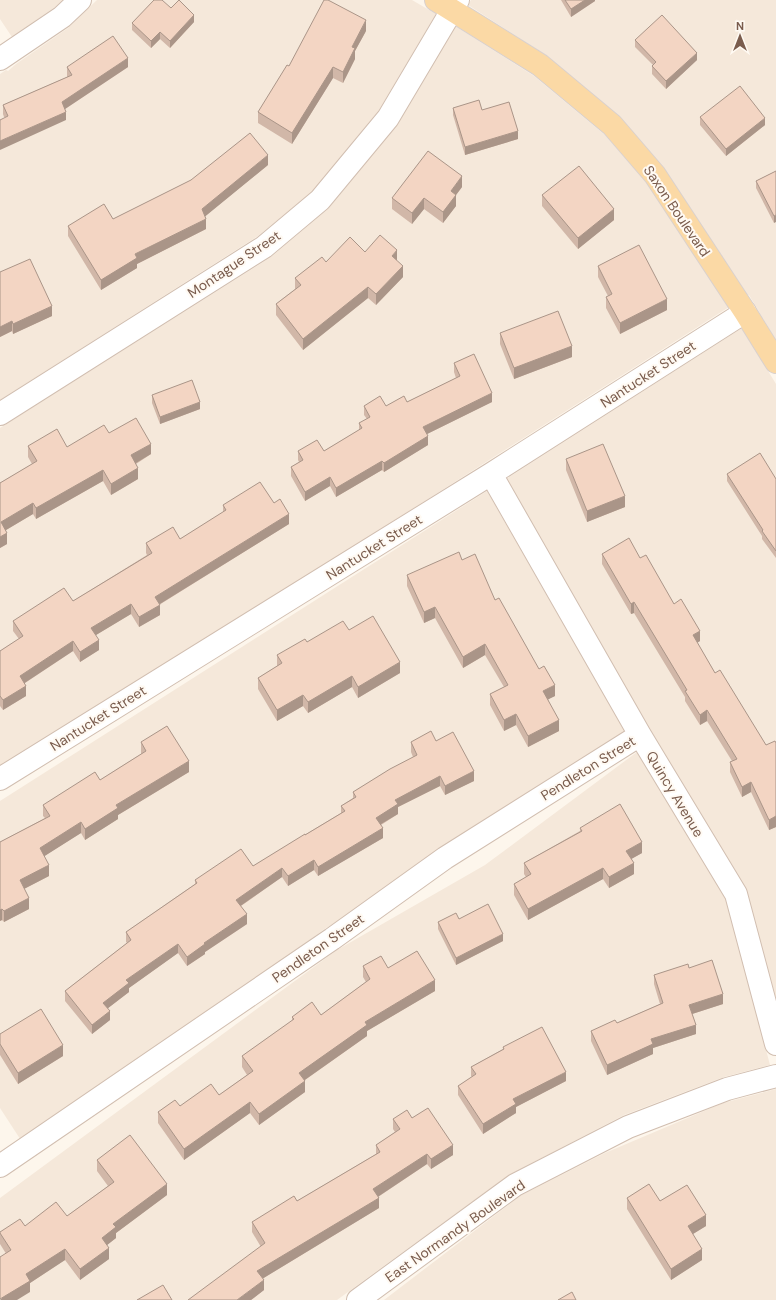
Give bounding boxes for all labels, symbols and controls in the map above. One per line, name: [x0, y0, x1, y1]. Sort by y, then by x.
north arrow: [720, 16, 760, 56]
text: N: [736, 19, 744, 33]
street label: Saxon Boulevard: [640, 162, 714, 260]
street label: Montague Street: [184, 226, 284, 302]
street label: Nantucket Street: [597, 336, 699, 412]
street label: Nantucket Street: [323, 510, 425, 584]
street label: Nantucket Street: [47, 681, 149, 755]
street label: Pendleton Street: [537, 732, 639, 804]
street label: Quincy Avenue: [642, 748, 708, 840]
street label: Pendleton Street: [268, 910, 368, 986]
street label: East Normandy Boulevard: [381, 1176, 529, 1286]

